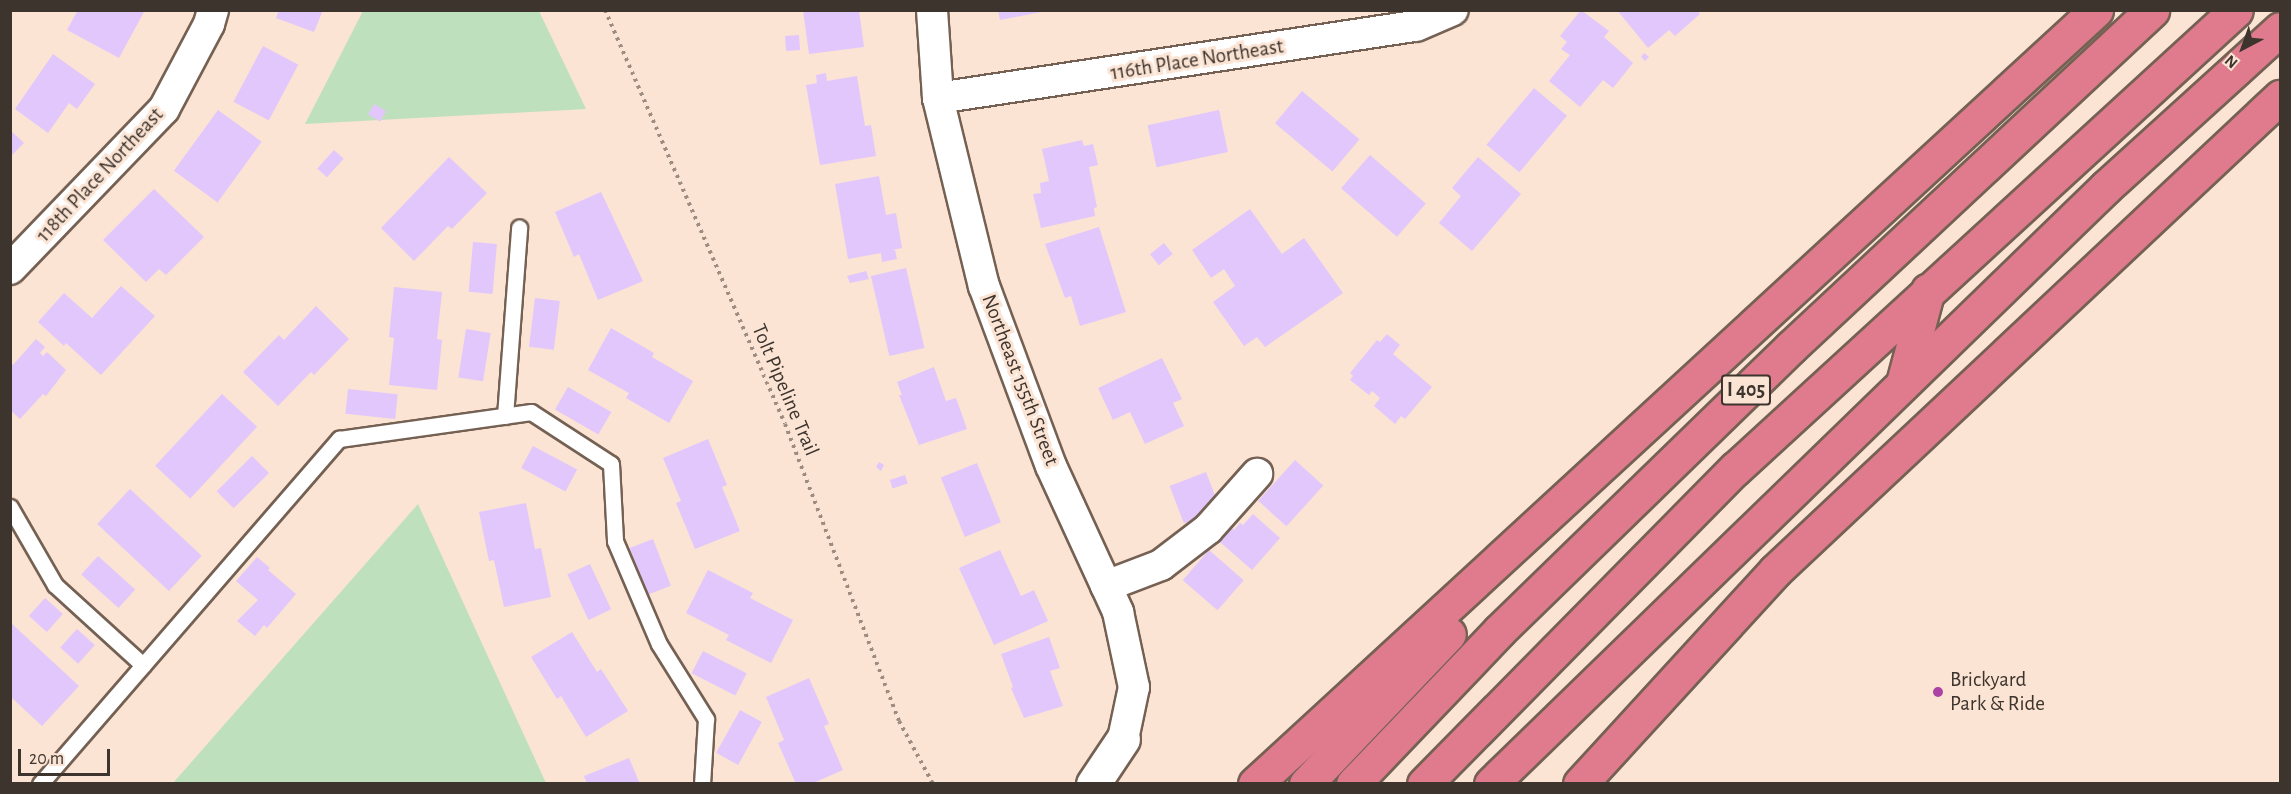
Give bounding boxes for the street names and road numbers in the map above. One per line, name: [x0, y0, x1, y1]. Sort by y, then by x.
street label: 116th Place Northeast: [1109, 34, 1285, 86]
street label: 118th Place Northeast: [31, 102, 169, 248]
street label: Northeast 155th Street: [976, 291, 1064, 469]
street label: Tolt Pipeline Trail: [746, 320, 824, 460]
road number: I 405: [1720, 373, 1772, 407]

